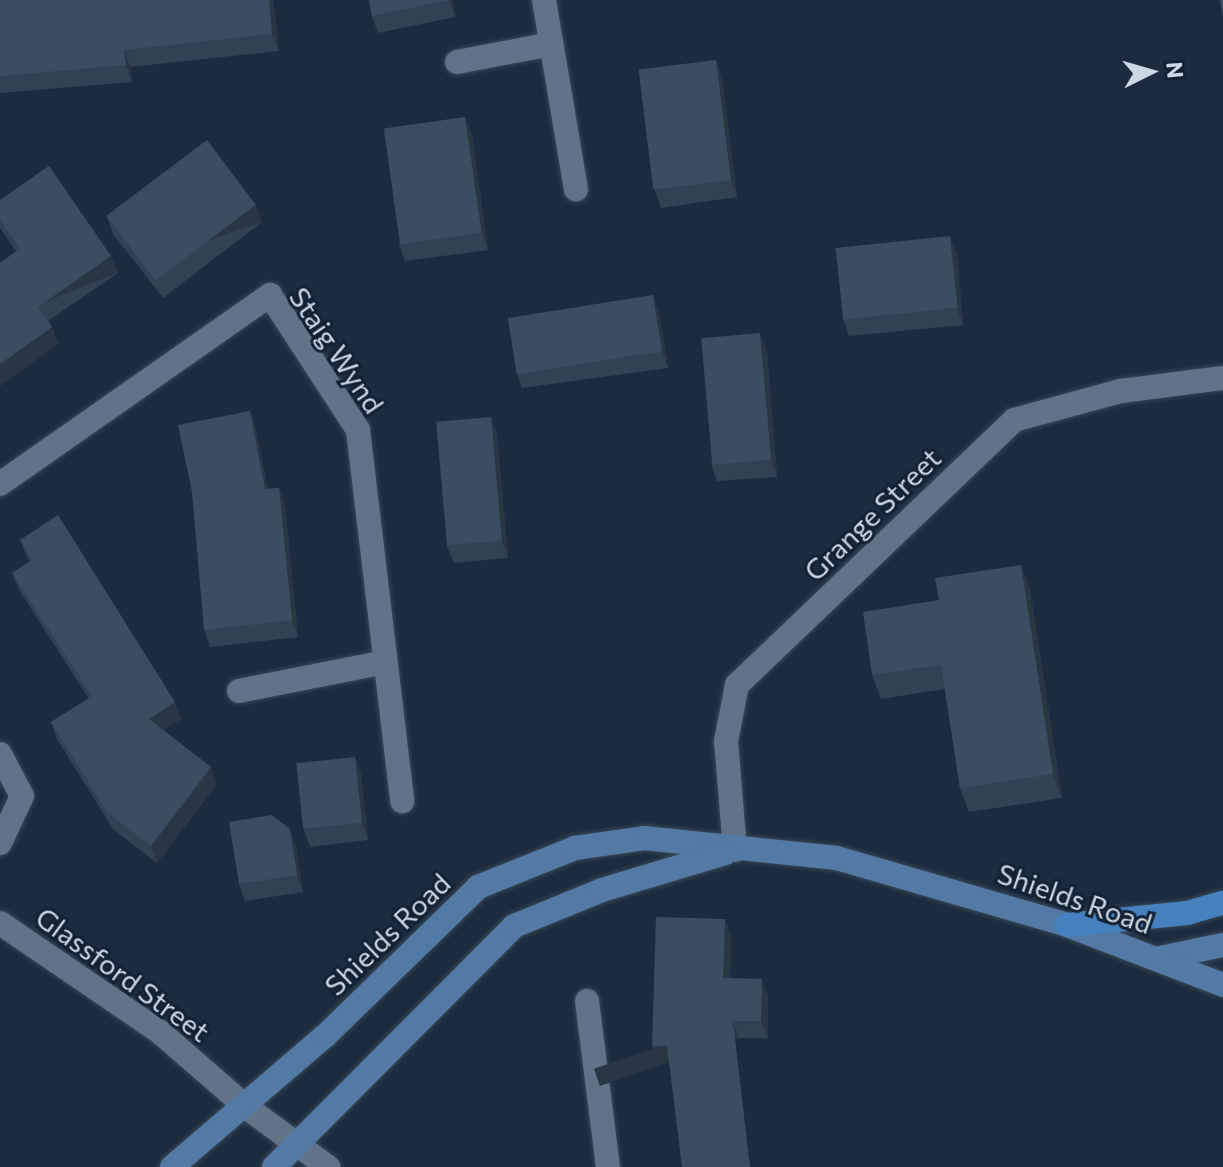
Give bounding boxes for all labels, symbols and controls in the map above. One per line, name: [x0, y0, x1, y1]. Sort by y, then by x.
north arrow: [1111, 32, 1191, 112]
text: N: [1161, 60, 1190, 79]
street label: Staig Wynd: [283, 281, 391, 419]
street label: Grange Street: [797, 441, 947, 587]
street label: Shields Road: [993, 856, 1157, 940]
street label: Shields Road: [317, 866, 457, 1002]
street label: Glassford Street: [30, 900, 216, 1048]

